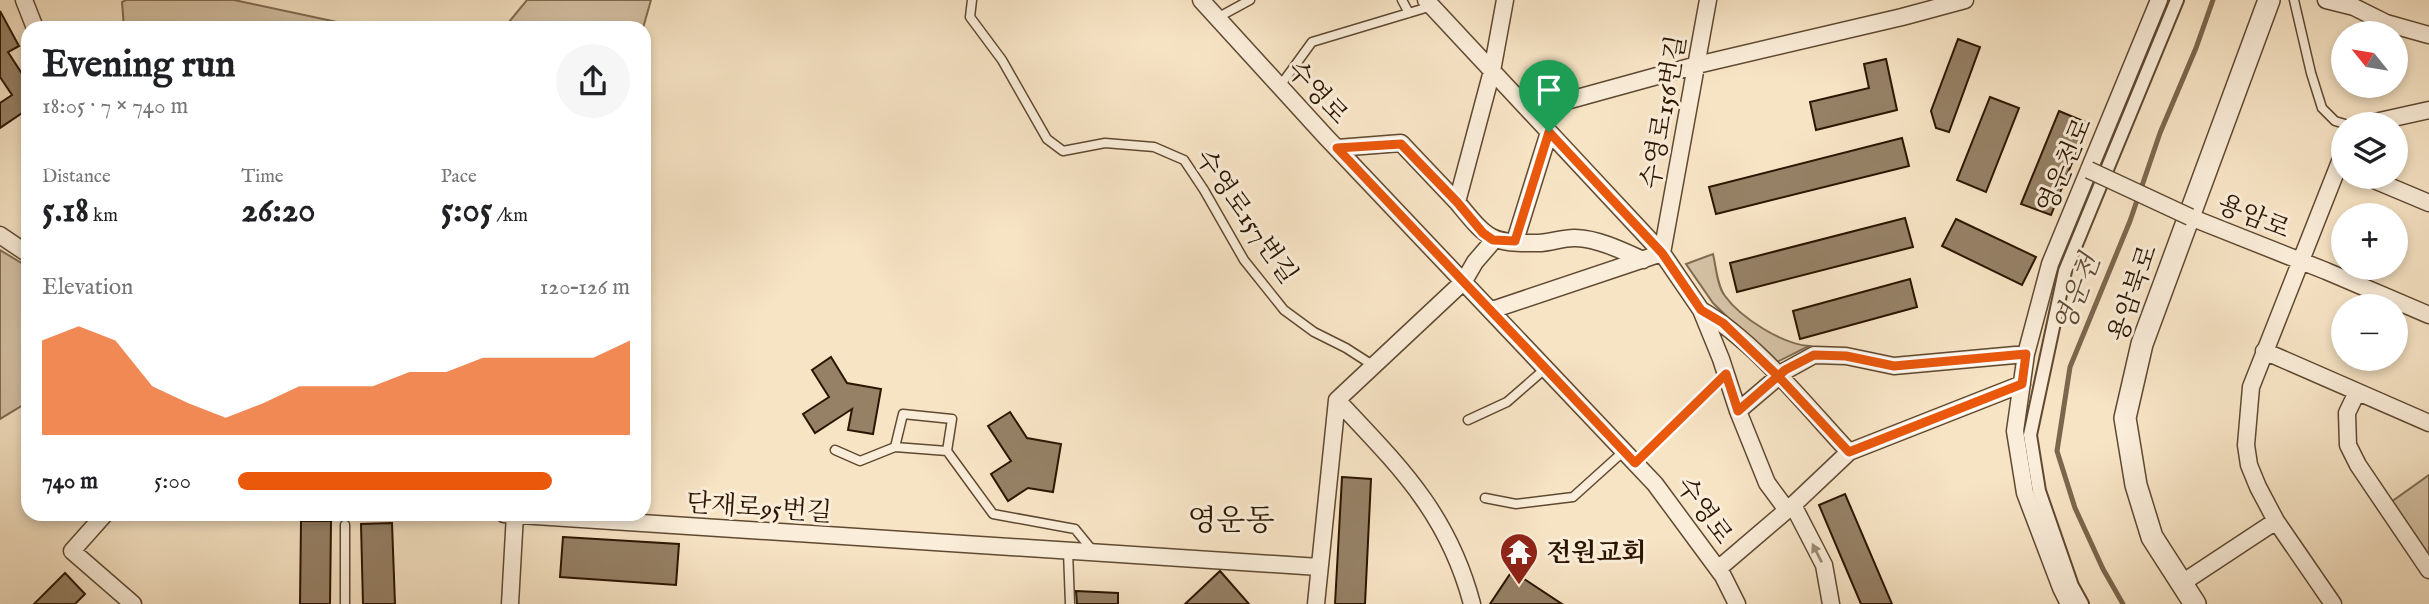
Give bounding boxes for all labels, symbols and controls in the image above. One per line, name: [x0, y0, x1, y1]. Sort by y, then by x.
north arrow: [2331, 21, 2408, 98]
map controls: [2331, 21, 2408, 371]
street label: 수영로156번길: [1635, 33, 1694, 192]
text: Evening run: [42, 42, 236, 90]
button: share: [556, 44, 630, 118]
street label: 수영로: [1279, 54, 1355, 132]
pin: [1519, 60, 1579, 132]
icon: arrive: [1530, 71, 1568, 109]
text: 18:05 · 7 × 740 m: [42, 92, 188, 121]
button: layers: [2331, 112, 2408, 189]
street label: 영운천로: [2031, 113, 2100, 218]
street label: 수영로157번길: [1187, 143, 1304, 291]
text: Distance: [42, 165, 111, 189]
text: Time: [241, 165, 284, 189]
text: Pace: [441, 165, 477, 189]
street label: 용암로: [2212, 188, 2295, 247]
text: 5.18: [42, 189, 89, 234]
text: 26:20: [241, 189, 315, 234]
text: 5:05: [441, 189, 492, 234]
button: +: [2331, 203, 2408, 280]
text: km: [89, 204, 118, 228]
text: /km: [492, 204, 528, 228]
street label: 용암북로: [2101, 241, 2165, 346]
water label: 영운천: [2047, 248, 2110, 338]
text: Elevation: [42, 273, 133, 302]
text: 120–126 m: [540, 273, 630, 302]
button: −: [2331, 294, 2408, 371]
text: 740 m: [42, 467, 98, 496]
text: 5:00: [154, 467, 191, 496]
street label: 수영로: [1668, 471, 1739, 551]
street label: 단재로95번길: [685, 487, 833, 530]
district label: 영운동: [1188, 503, 1274, 541]
temple icon: 전원교회: [1498, 531, 1540, 586]
place label: 전원교회: [1546, 537, 1646, 570]
one-way arrow: [1812, 543, 1823, 563]

